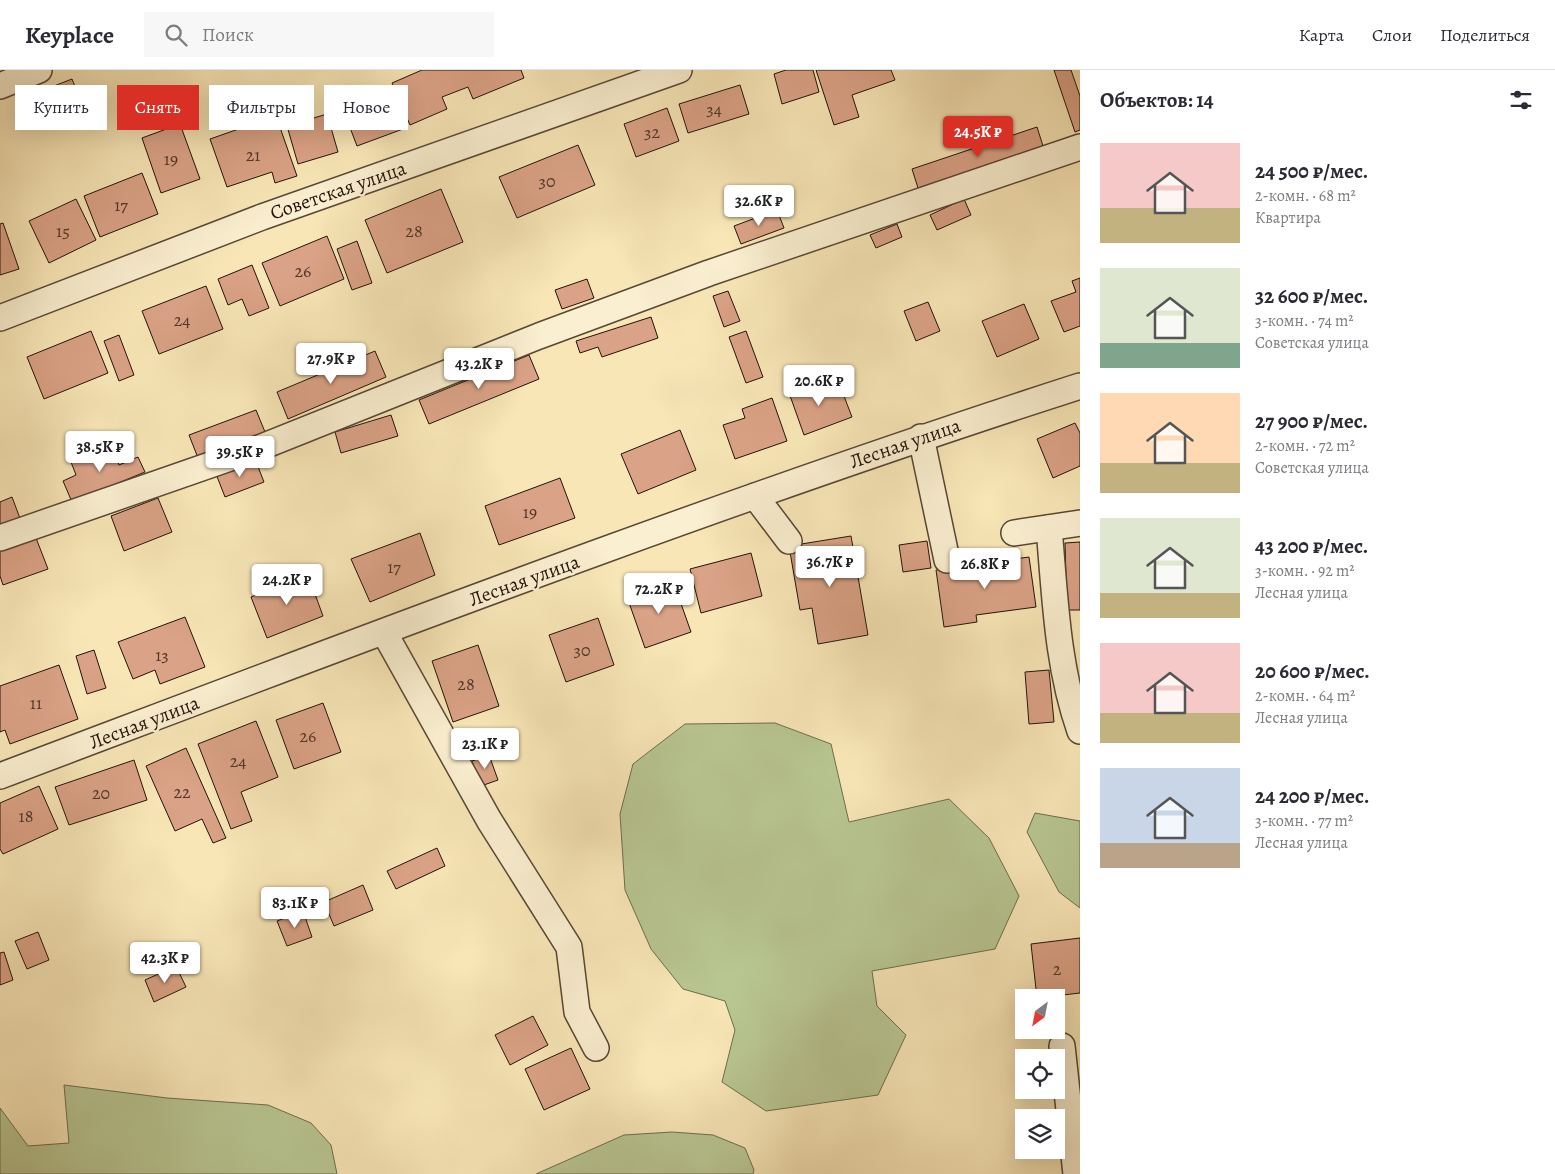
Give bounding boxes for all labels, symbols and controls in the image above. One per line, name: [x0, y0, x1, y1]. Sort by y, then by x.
search box: [144, 12, 494, 57]
text: Keyplace: [25, 19, 114, 51]
icon: search: [162, 21, 190, 49]
text: Поиск: [202, 22, 254, 48]
text: Карта: [1299, 23, 1344, 47]
text: Слои: [1372, 23, 1412, 47]
text: Поделиться: [1440, 23, 1530, 47]
chip: Купить: [15, 85, 107, 130]
chip: Снять: [117, 85, 199, 130]
chip: Фильтры: [209, 85, 314, 130]
chip: Новое: [324, 85, 408, 130]
text: Объектов: 14: [1100, 86, 1214, 114]
icon: filters: [1507, 86, 1535, 114]
house number: 34: [706, 97, 722, 121]
pin: 24.5K ₽: [932, 116, 1024, 158]
house number: 32: [644, 120, 660, 144]
text: 24.5K ₽: [954, 121, 1002, 143]
house number: 21: [246, 143, 260, 167]
house number: 19: [164, 147, 178, 171]
street label: Советская улица: [267, 154, 411, 226]
text: 24 500 ₽/мес.: [1255, 157, 1368, 185]
icon: home: [1140, 163, 1200, 223]
house number: 30: [538, 169, 556, 193]
pin: 32.6K ₽: [713, 184, 805, 227]
text: 2-комн. · 68 m²: [1255, 185, 1356, 207]
text: 32.6K ₽: [735, 190, 783, 212]
house number: 17: [114, 193, 128, 217]
text: Квартира: [1255, 207, 1321, 229]
house number: 15: [56, 219, 70, 243]
house number: 28: [405, 219, 423, 243]
house number: 26: [295, 259, 311, 283]
text: 32 600 ₽/мес.: [1255, 282, 1368, 310]
icon: home: [1140, 288, 1200, 348]
house number: 24: [174, 308, 190, 332]
text: 3-комн. · 74 m²: [1255, 310, 1354, 332]
text: Советская улица: [1255, 332, 1369, 354]
pin: 27.9K ₽: [285, 342, 377, 385]
text: 27.9K ₽: [307, 348, 355, 370]
pin: 43.2K ₽: [433, 348, 525, 390]
text: 43.2K ₽: [455, 353, 503, 375]
pin: 20.6K ₽: [773, 364, 865, 407]
text: 20.6K ₽: [794, 370, 844, 392]
text: 27 900 ₽/мес.: [1255, 407, 1368, 435]
street label: Лесная улица: [846, 412, 965, 475]
icon: home: [1140, 413, 1200, 473]
pin: 38.5K ₽: [54, 430, 146, 473]
text: 2-комн. · 72 m²: [1255, 435, 1355, 457]
text: 38.5K ₽: [76, 436, 124, 458]
pin: 39.5K ₽: [194, 436, 286, 478]
text: 39.5K ₽: [217, 441, 263, 463]
text: Советская улица: [1255, 457, 1369, 479]
house number: 19: [523, 500, 537, 524]
text: 43 200 ₽/мес.: [1255, 532, 1368, 560]
icon: home: [1140, 538, 1200, 598]
pin: 36.7K ₽: [784, 546, 876, 588]
street label: Лесная улица: [465, 548, 584, 613]
pin: 26.8K ₽: [939, 548, 1031, 590]
text: 36.7K ₽: [806, 551, 854, 573]
text: 26.8K ₽: [961, 553, 1009, 575]
house number: 17: [387, 555, 401, 579]
text: 3-комн. · 92 m²: [1255, 560, 1355, 582]
pin: 24.2K ₽: [241, 564, 333, 606]
text: 24.2K ₽: [263, 569, 311, 591]
pin: 72.2K ₽: [613, 572, 705, 615]
text: 72.2K ₽: [635, 578, 683, 600]
text: Лесная улица: [1255, 582, 1348, 604]
house number: 30: [573, 638, 591, 662]
house number: 13: [155, 643, 169, 667]
text: 20 600 ₽/мес.: [1255, 657, 1370, 685]
icon: home: [1140, 663, 1200, 723]
house number: 28: [457, 672, 475, 696]
text: 2-комн. · 64 m²: [1255, 685, 1355, 707]
street label: Лесная улица: [85, 689, 204, 756]
house number: 11: [30, 691, 42, 715]
text: Лесная улица: [1255, 707, 1348, 729]
house number: 26: [300, 724, 316, 748]
pin: 23.1K ₽: [439, 728, 531, 770]
text: 23.1K ₽: [462, 733, 508, 755]
house number: 24: [230, 749, 246, 773]
house number: 22: [173, 780, 191, 804]
house number: 20: [92, 781, 110, 805]
text: 24 200 ₽/мес.: [1255, 782, 1369, 810]
icon: home: [1140, 788, 1200, 848]
house number: 18: [19, 804, 33, 828]
text: 3-комн. · 77 m²: [1255, 810, 1353, 832]
text: Лесная улица: [1255, 832, 1348, 854]
pin: 83.1K ₽: [249, 886, 341, 929]
text: 83.1K ₽: [272, 892, 318, 914]
pin: 42.3K ₽: [119, 942, 211, 984]
text: 42.3K ₽: [141, 947, 189, 969]
house number: 2: [1053, 957, 1062, 981]
north arrow: [1015, 989, 1065, 1039]
map controls: [1015, 989, 1065, 1159]
button: locate: [1015, 1049, 1065, 1099]
button: layers: [1015, 1109, 1065, 1159]

